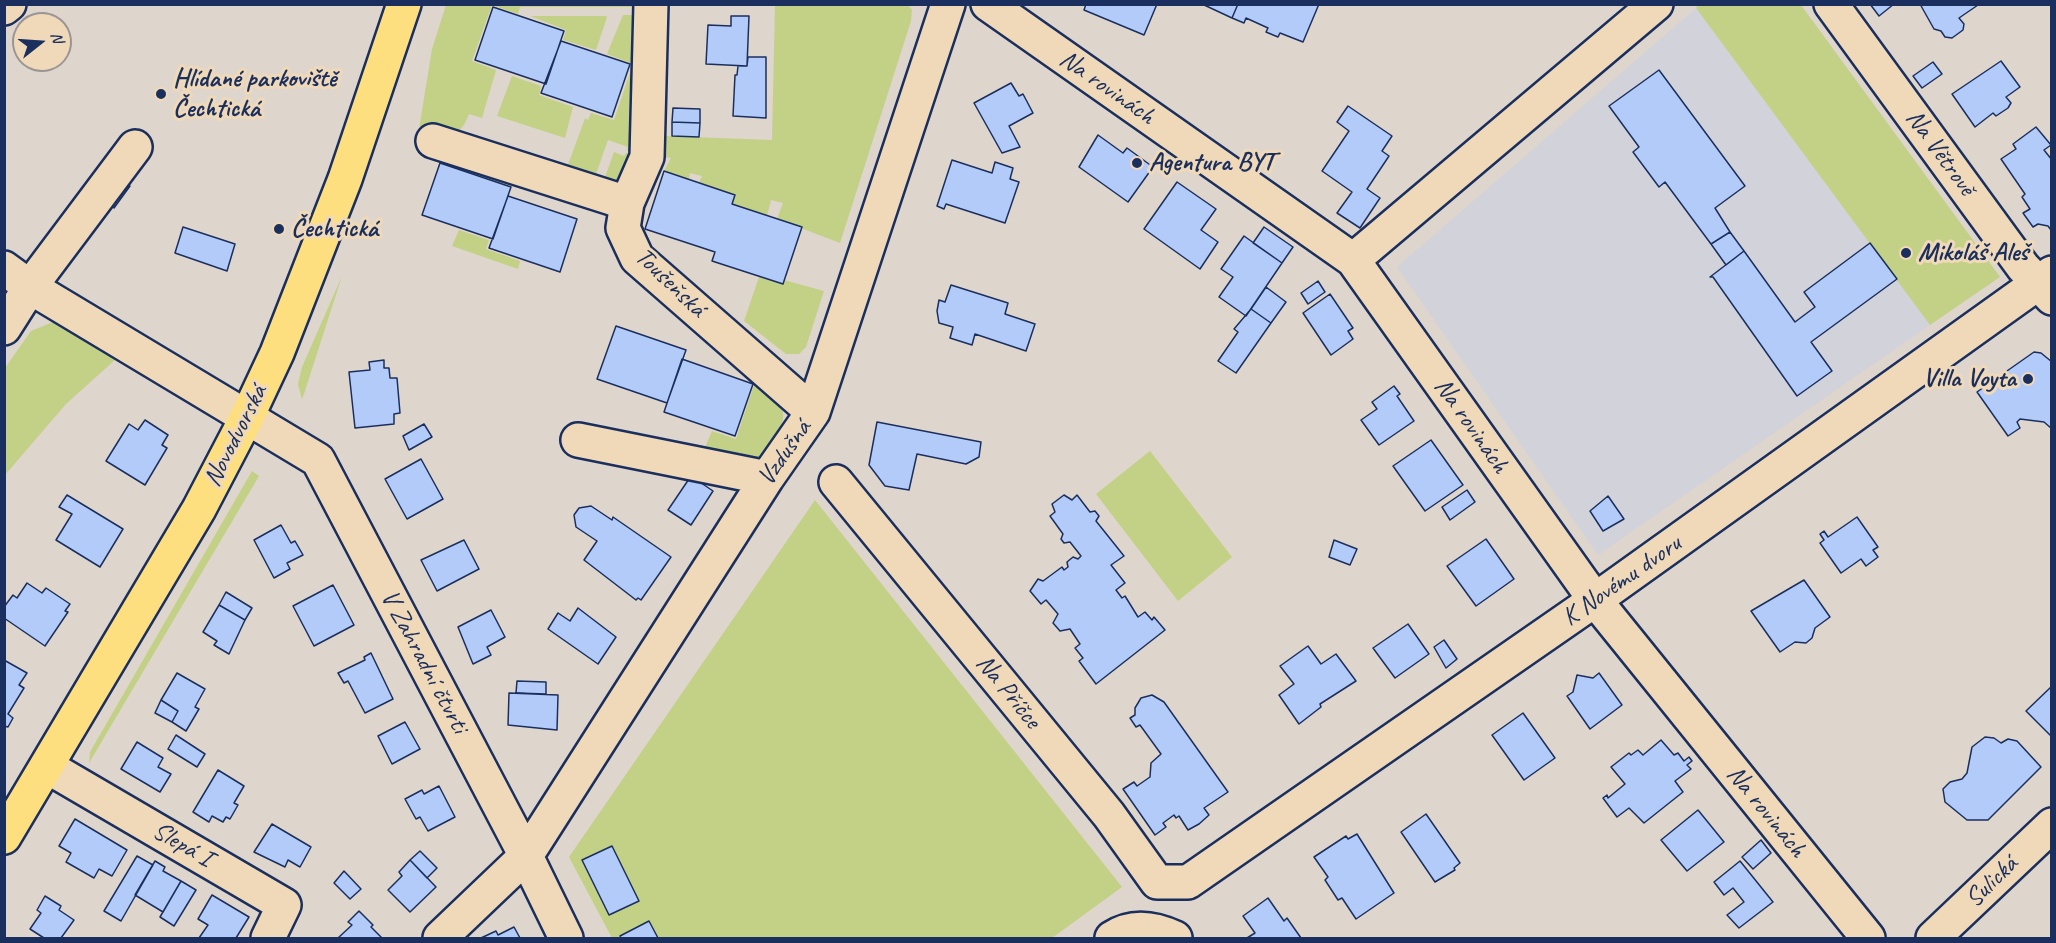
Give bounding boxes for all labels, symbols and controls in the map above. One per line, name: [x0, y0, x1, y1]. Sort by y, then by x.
north arrow: [12, 12, 72, 72]
text: N: [46, 30, 68, 45]
street label: Na rovinách: [1053, 44, 1161, 132]
place label: Hlídané parkoviště Čechtická: [173, 63, 336, 124]
marker: Hlídané parkoviště Čechtická: [154, 87, 168, 101]
street label: Na Větrově: [1898, 104, 1982, 202]
place label: Agentura BYT: [1149, 147, 1274, 179]
marker: Agentura BYT: [1130, 156, 1144, 170]
place label: Čechtická: [291, 213, 378, 245]
marker: Čechtická: [272, 222, 286, 236]
place label: Mikoláš Aleš: [1918, 237, 2028, 269]
street label: Toušeňská: [628, 242, 712, 324]
marker: Mikoláš Aleš: [1899, 246, 1913, 260]
place label: Villa Voyta: [1923, 363, 2016, 395]
street label: Na rovinách: [1427, 372, 1515, 480]
marker: Villa Voyta: [2021, 372, 2035, 386]
street label: Novodvorská: [197, 380, 275, 492]
street label: Vzdušná: [751, 414, 819, 492]
street label: K Novému dvoru: [1556, 528, 1688, 634]
street label: V Zahradní čtvrti: [373, 585, 475, 739]
street label: Na Příčce: [969, 649, 1047, 735]
street label: Na rovinách: [1719, 760, 1813, 864]
street label: Slepá I: [147, 816, 217, 874]
street label: Sulická: [1959, 850, 2025, 914]

